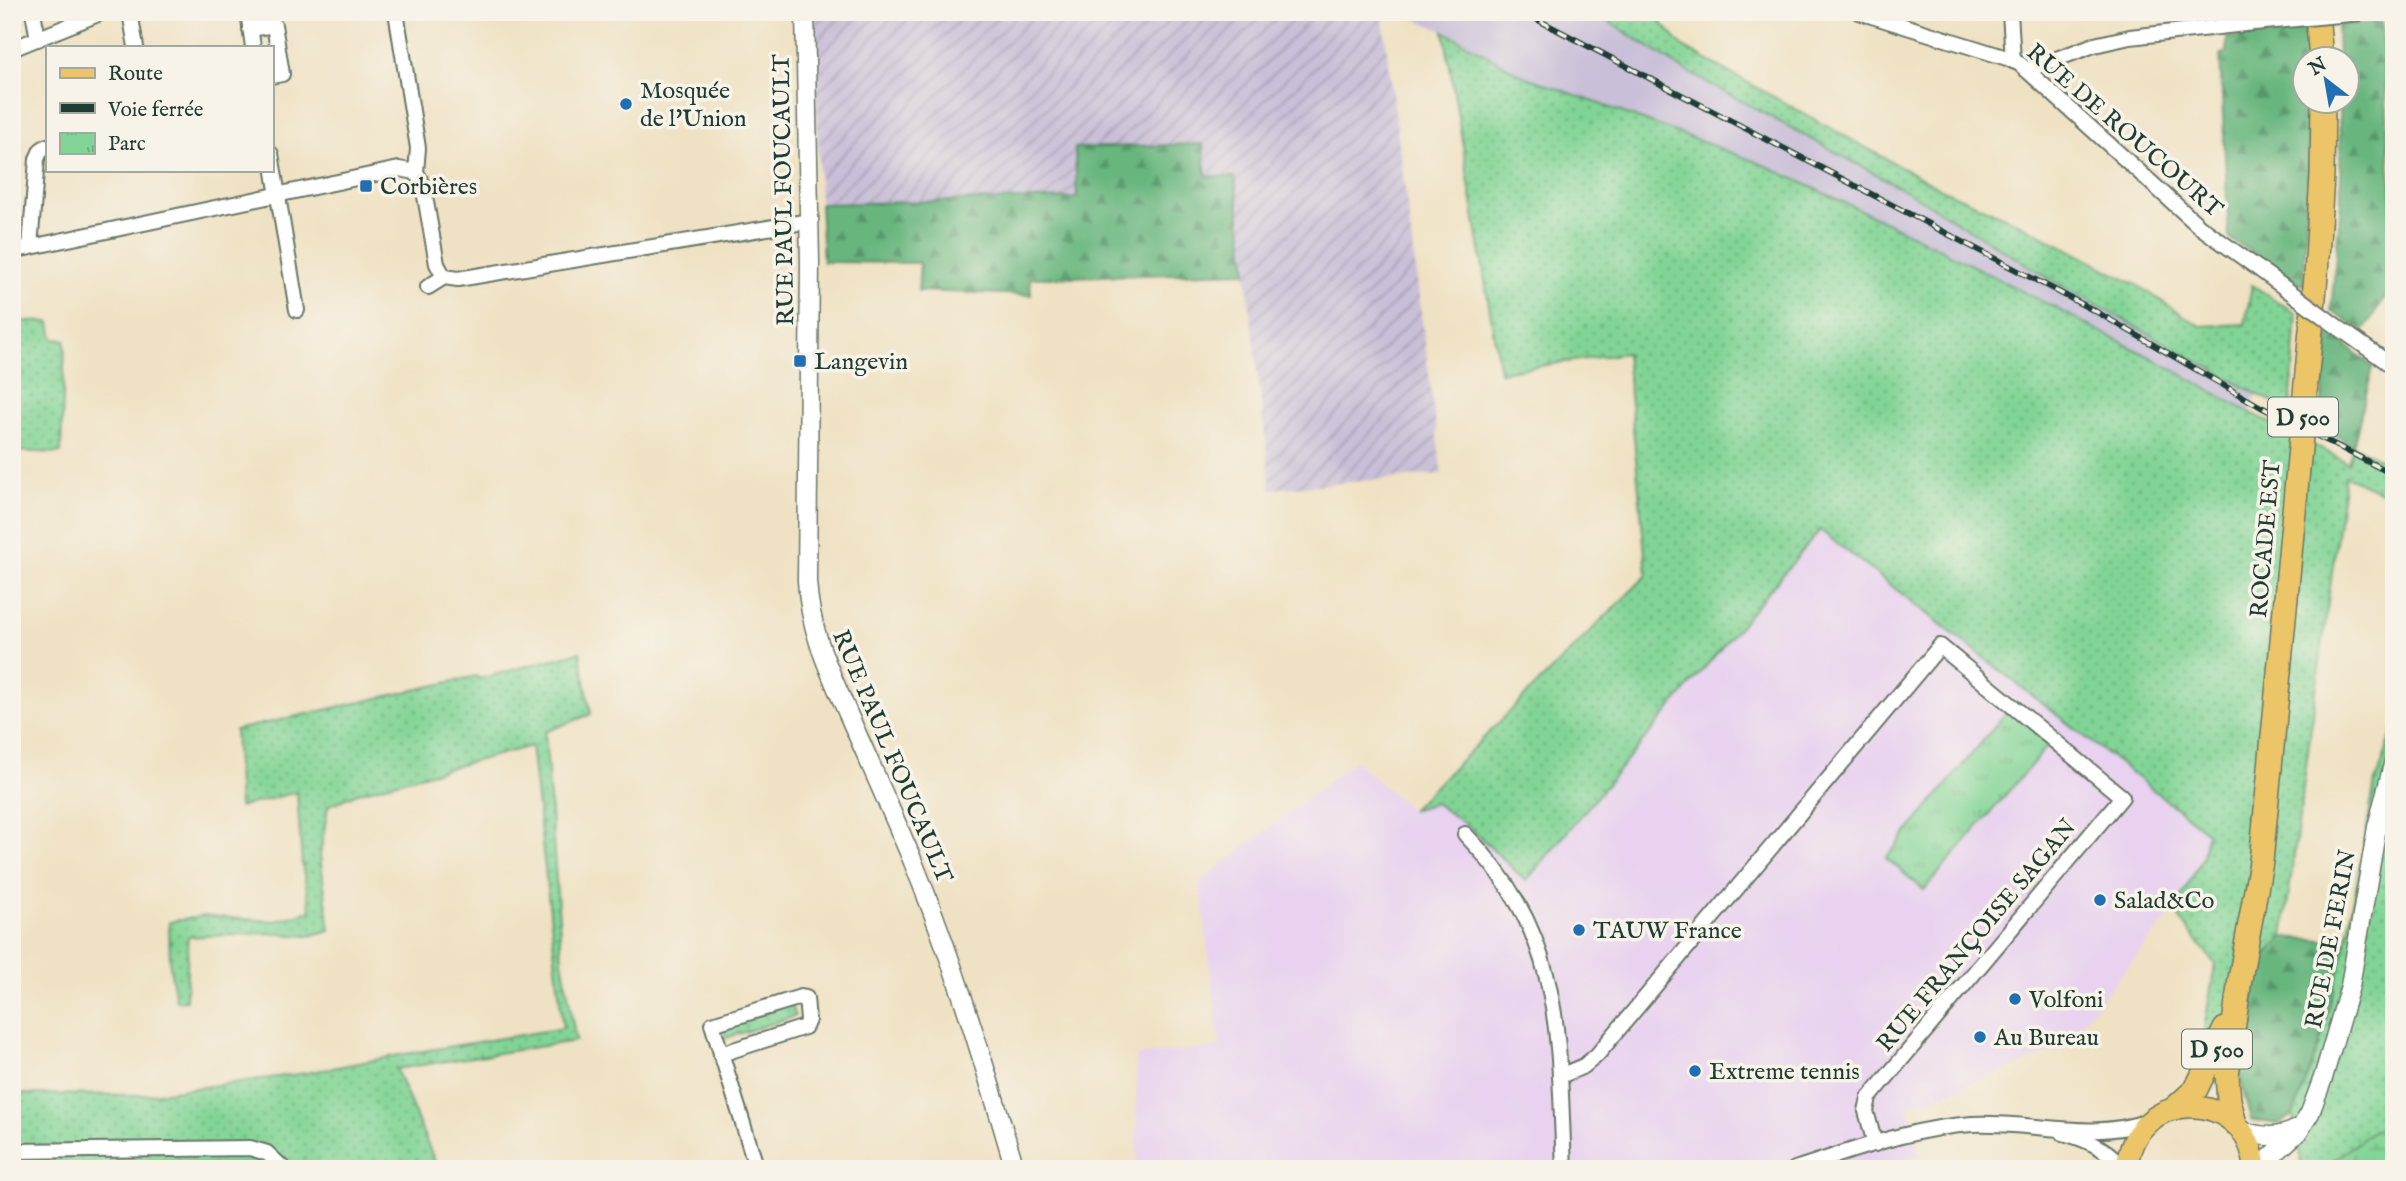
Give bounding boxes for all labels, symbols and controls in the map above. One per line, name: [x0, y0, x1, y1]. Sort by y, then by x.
street label: RUE DE ROUCOURT: [2019, 37, 2229, 225]
legend: [46, 46, 273, 172]
north arrow: [2290, 46, 2360, 116]
text: N: [2304, 52, 2332, 82]
street label: RUE PAUL FOUCAULT: [767, 53, 802, 326]
text: Route: [108, 61, 163, 88]
place label: Mosquée de l'Union: [640, 76, 747, 135]
marker: Mosquée de l'Union: [618, 96, 634, 112]
text: Voie ferrée: [107, 97, 204, 124]
text: Parc: [108, 131, 146, 158]
place label: Corbières: [380, 172, 477, 203]
marker: Corbières: [358, 178, 374, 194]
place label: Langevin: [814, 347, 908, 378]
marker: Langevin: [792, 353, 808, 369]
road number: D 500: [2268, 398, 2338, 436]
street label: ROCADE EST: [2244, 458, 2289, 619]
street label: RUE PAUL FOUCAULT: [824, 625, 959, 888]
street label: RUE FRANÇOISE SAGAN: [1870, 813, 2084, 1059]
street label: RUE DE FERIN: [2299, 847, 2364, 1031]
place label: Salad&Co: [2114, 886, 2215, 917]
marker: Salad&Co: [2092, 892, 2108, 908]
place label: TAUW France: [1593, 916, 1742, 947]
marker: TAUW France: [1571, 922, 1587, 938]
place label: Volfoni: [2028, 985, 2103, 1016]
marker: Volfoni: [2007, 991, 2023, 1007]
place label: Au Bureau: [1993, 1023, 2099, 1054]
marker: Au Bureau: [1972, 1029, 1988, 1045]
road number: D 500: [2182, 1030, 2252, 1068]
place label: Extreme tennis: [1709, 1057, 1860, 1088]
marker: Extreme tennis: [1687, 1063, 1703, 1079]

